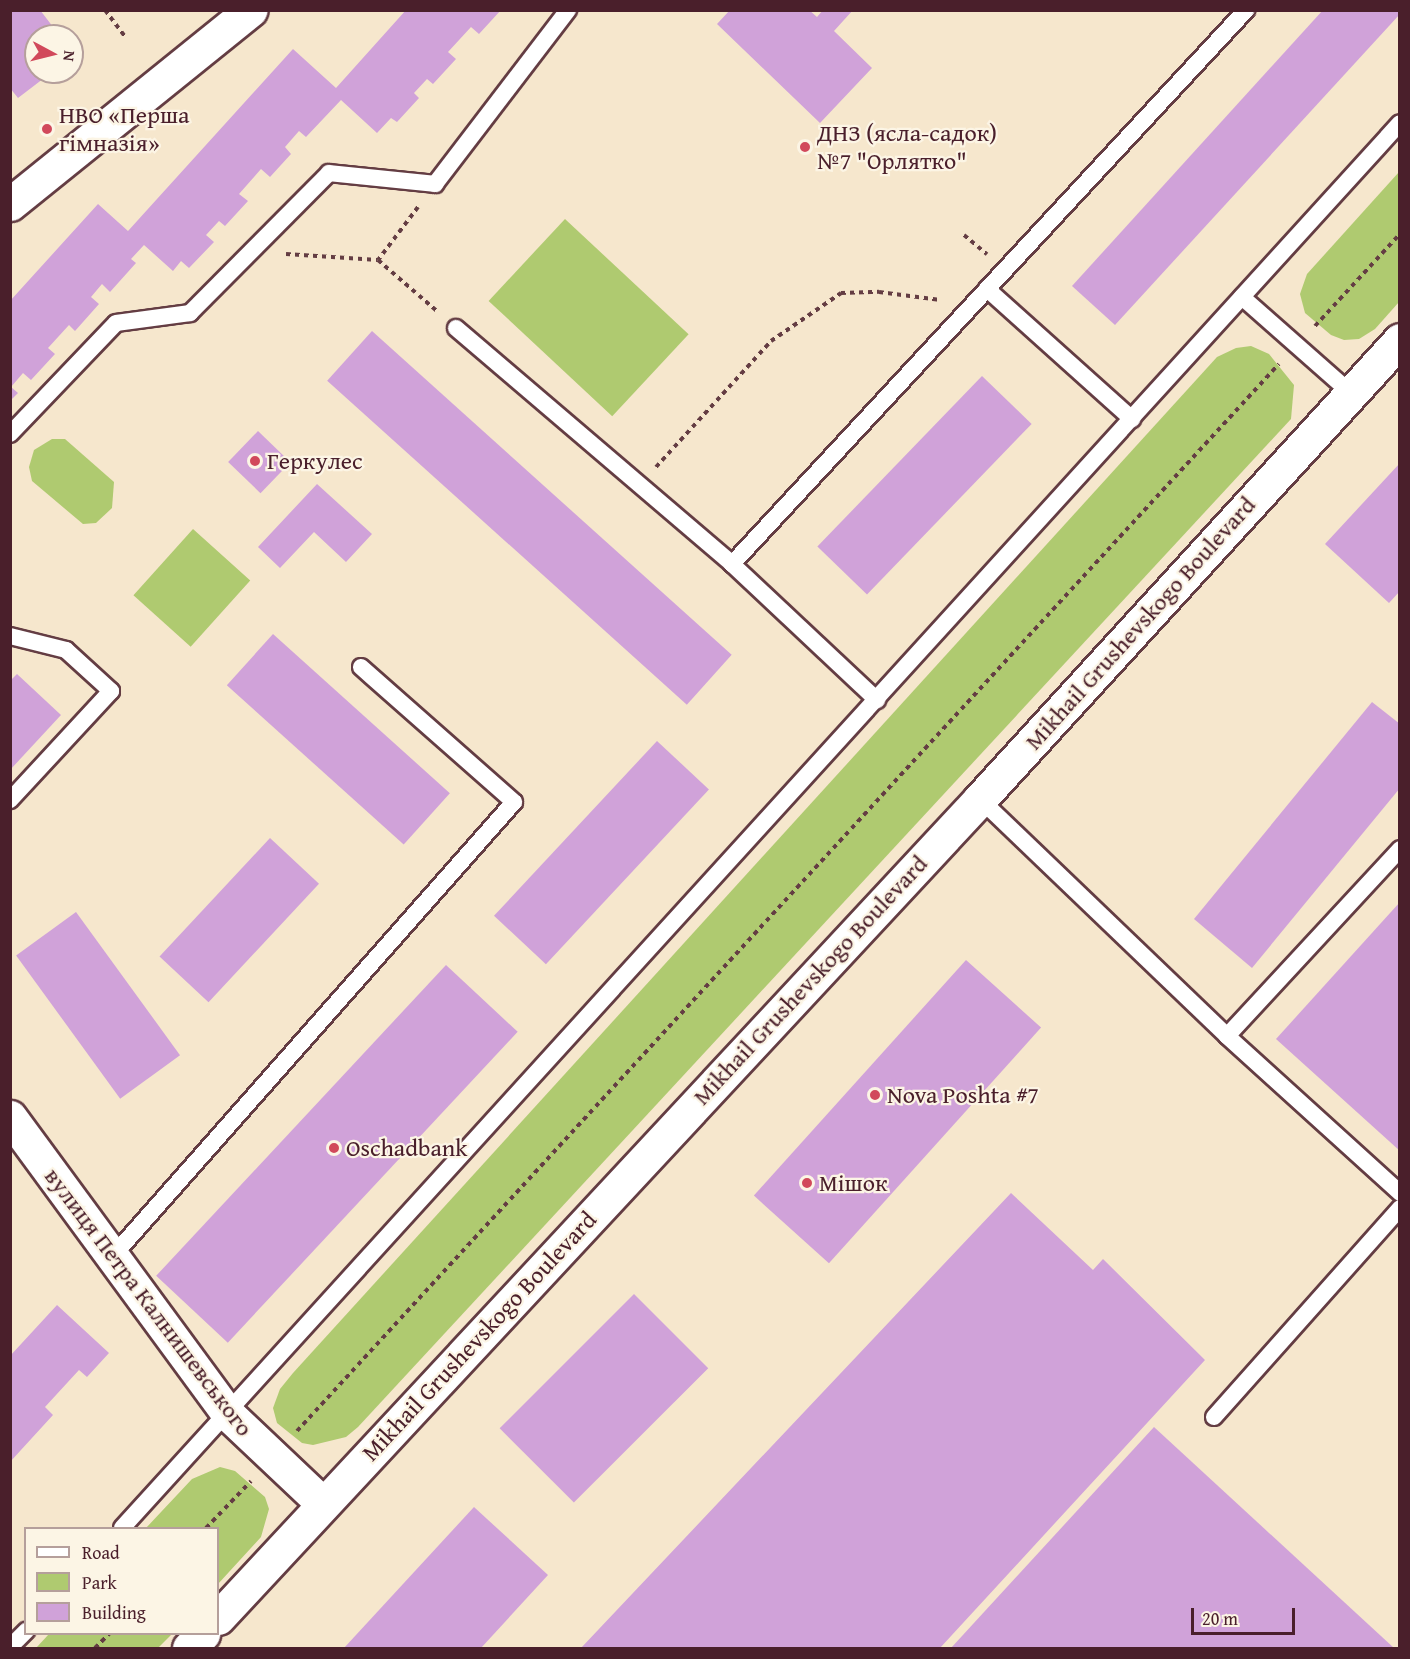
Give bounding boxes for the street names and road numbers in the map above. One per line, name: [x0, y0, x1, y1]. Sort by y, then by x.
street label: Mikhail Grushevskogo Boulevard: [1019, 491, 1261, 755]
street label: Mikhail Grushevskogo Boulevard: [687, 849, 933, 1111]
street label: вулиця Петра Калнишевського: [39, 1162, 259, 1442]
street label: Mikhail Grushevskogo Boulevard: [356, 1205, 602, 1467]

